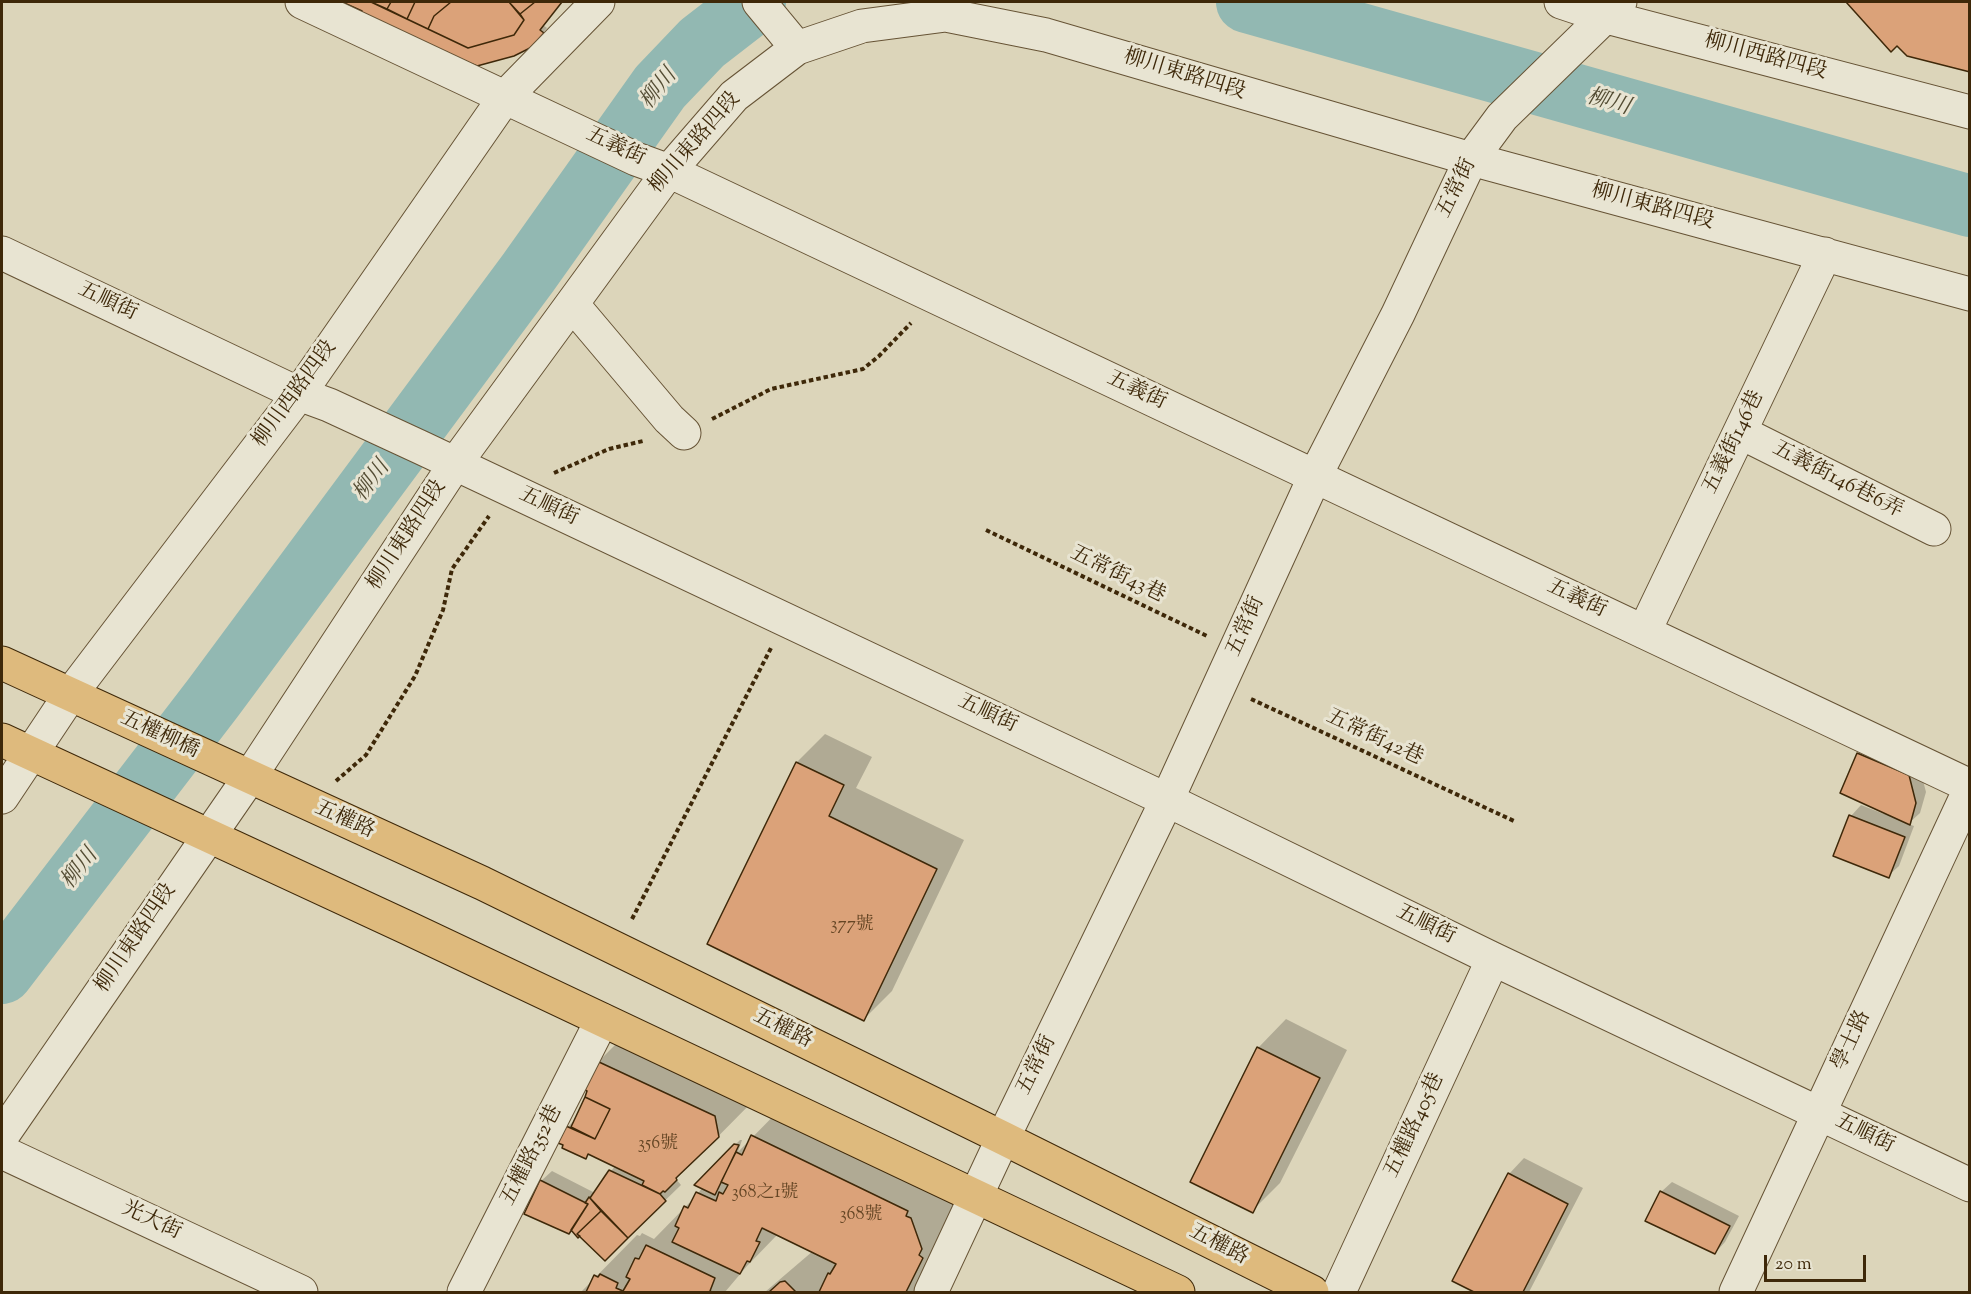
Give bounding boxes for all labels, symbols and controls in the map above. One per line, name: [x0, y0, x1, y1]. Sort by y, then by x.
street label: 柳川西路四段: [1701, 30, 1829, 86]
street label: 柳川東路四段: [1120, 46, 1248, 106]
water label: 柳川: [636, 65, 684, 115]
water label: 柳川: [1583, 85, 1633, 123]
street label: 柳川東路四段: [645, 88, 747, 200]
street label: 五義街: [581, 123, 649, 173]
street label: 五常街: [1433, 155, 1483, 223]
street label: 柳川東路四段: [1588, 180, 1716, 236]
street label: 五順街: [73, 278, 141, 328]
street label: 柳川西路四段: [249, 337, 343, 453]
street label: 五義街: [1102, 367, 1170, 417]
street label: 五義街146巷: [1699, 387, 1771, 499]
street label: 五義街146巷6弄: [1767, 437, 1907, 525]
water label: 柳川: [349, 456, 397, 508]
street label: 柳川東路四段: [363, 476, 453, 596]
street label: 五順街: [514, 483, 582, 533]
street label: 五常街43巷: [1065, 542, 1169, 610]
street label: 五義街: [1542, 575, 1610, 625]
street label: 五常街: [1223, 593, 1271, 661]
street label: 五順街: [953, 690, 1021, 740]
street label: 五常街42巷: [1321, 706, 1427, 772]
street label: 五權柳橋: [116, 707, 202, 765]
street label: 五權路: [310, 797, 378, 845]
water label: 柳川: [57, 845, 105, 895]
street label: 柳川東路四段: [91, 880, 183, 998]
street label: 五順街: [1391, 901, 1459, 951]
house number: 377號: [830, 915, 874, 937]
street label: 五權路: [748, 1005, 816, 1055]
street label: 學士路: [1828, 1007, 1878, 1075]
street label: 五常街: [1013, 1032, 1063, 1100]
street label: 五權路405巷: [1381, 1070, 1451, 1182]
street label: 五權路352巷: [497, 1101, 569, 1211]
street label: 五順街: [1830, 1110, 1898, 1160]
house number: 356號: [638, 1134, 678, 1156]
house number: 368之1號: [731, 1183, 799, 1205]
street label: 光大街: [117, 1197, 185, 1247]
house number: 368號: [839, 1205, 883, 1227]
street label: 五權路: [1184, 1220, 1252, 1272]
scale bar: [1767, 1243, 1869, 1281]
text: 20 m: [1775, 1252, 1812, 1278]

